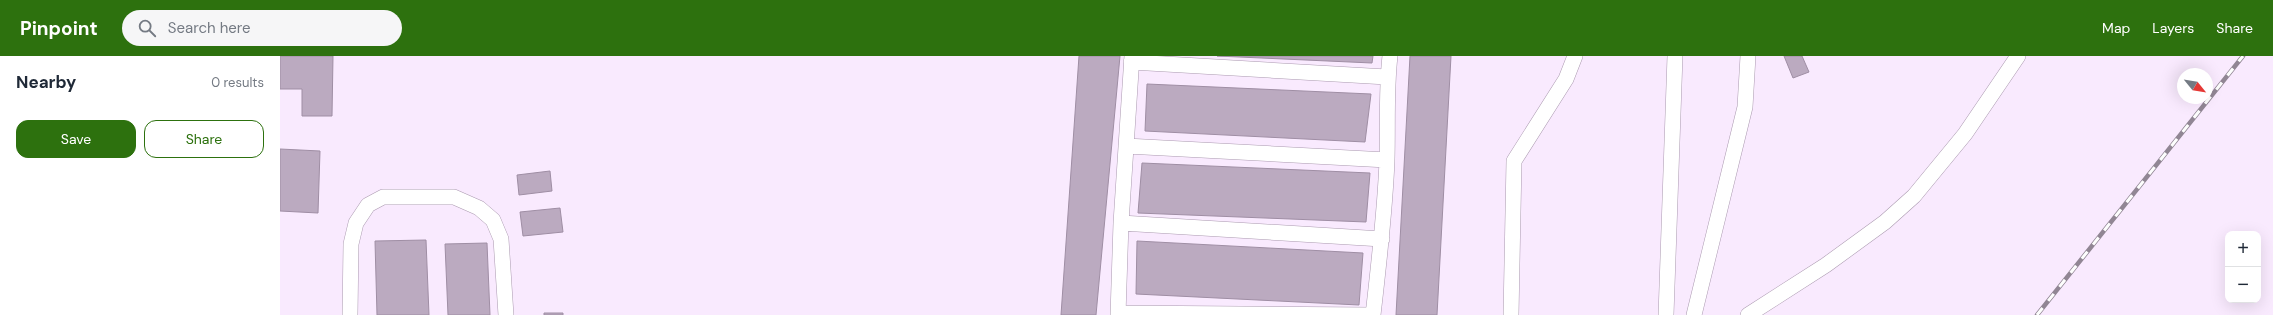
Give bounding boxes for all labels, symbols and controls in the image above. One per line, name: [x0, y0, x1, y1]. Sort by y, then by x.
search box: [122, 10, 402, 46]
text: Pinpoint: [20, 16, 98, 41]
icon: search: [136, 17, 158, 39]
text: Search here: [168, 18, 251, 38]
text: Map: [2102, 19, 2130, 37]
text: Layers: [2152, 19, 2194, 37]
text: Share: [2216, 19, 2253, 37]
north arrow: [2177, 68, 2213, 104]
text: Nearby: [16, 71, 76, 93]
text: 0 results: [211, 74, 264, 91]
button: Save: [16, 120, 136, 158]
button: Share: [144, 120, 264, 158]
map controls: [2225, 231, 2261, 303]
button: +: [2225, 231, 2261, 267]
button: −: [2225, 267, 2261, 303]

